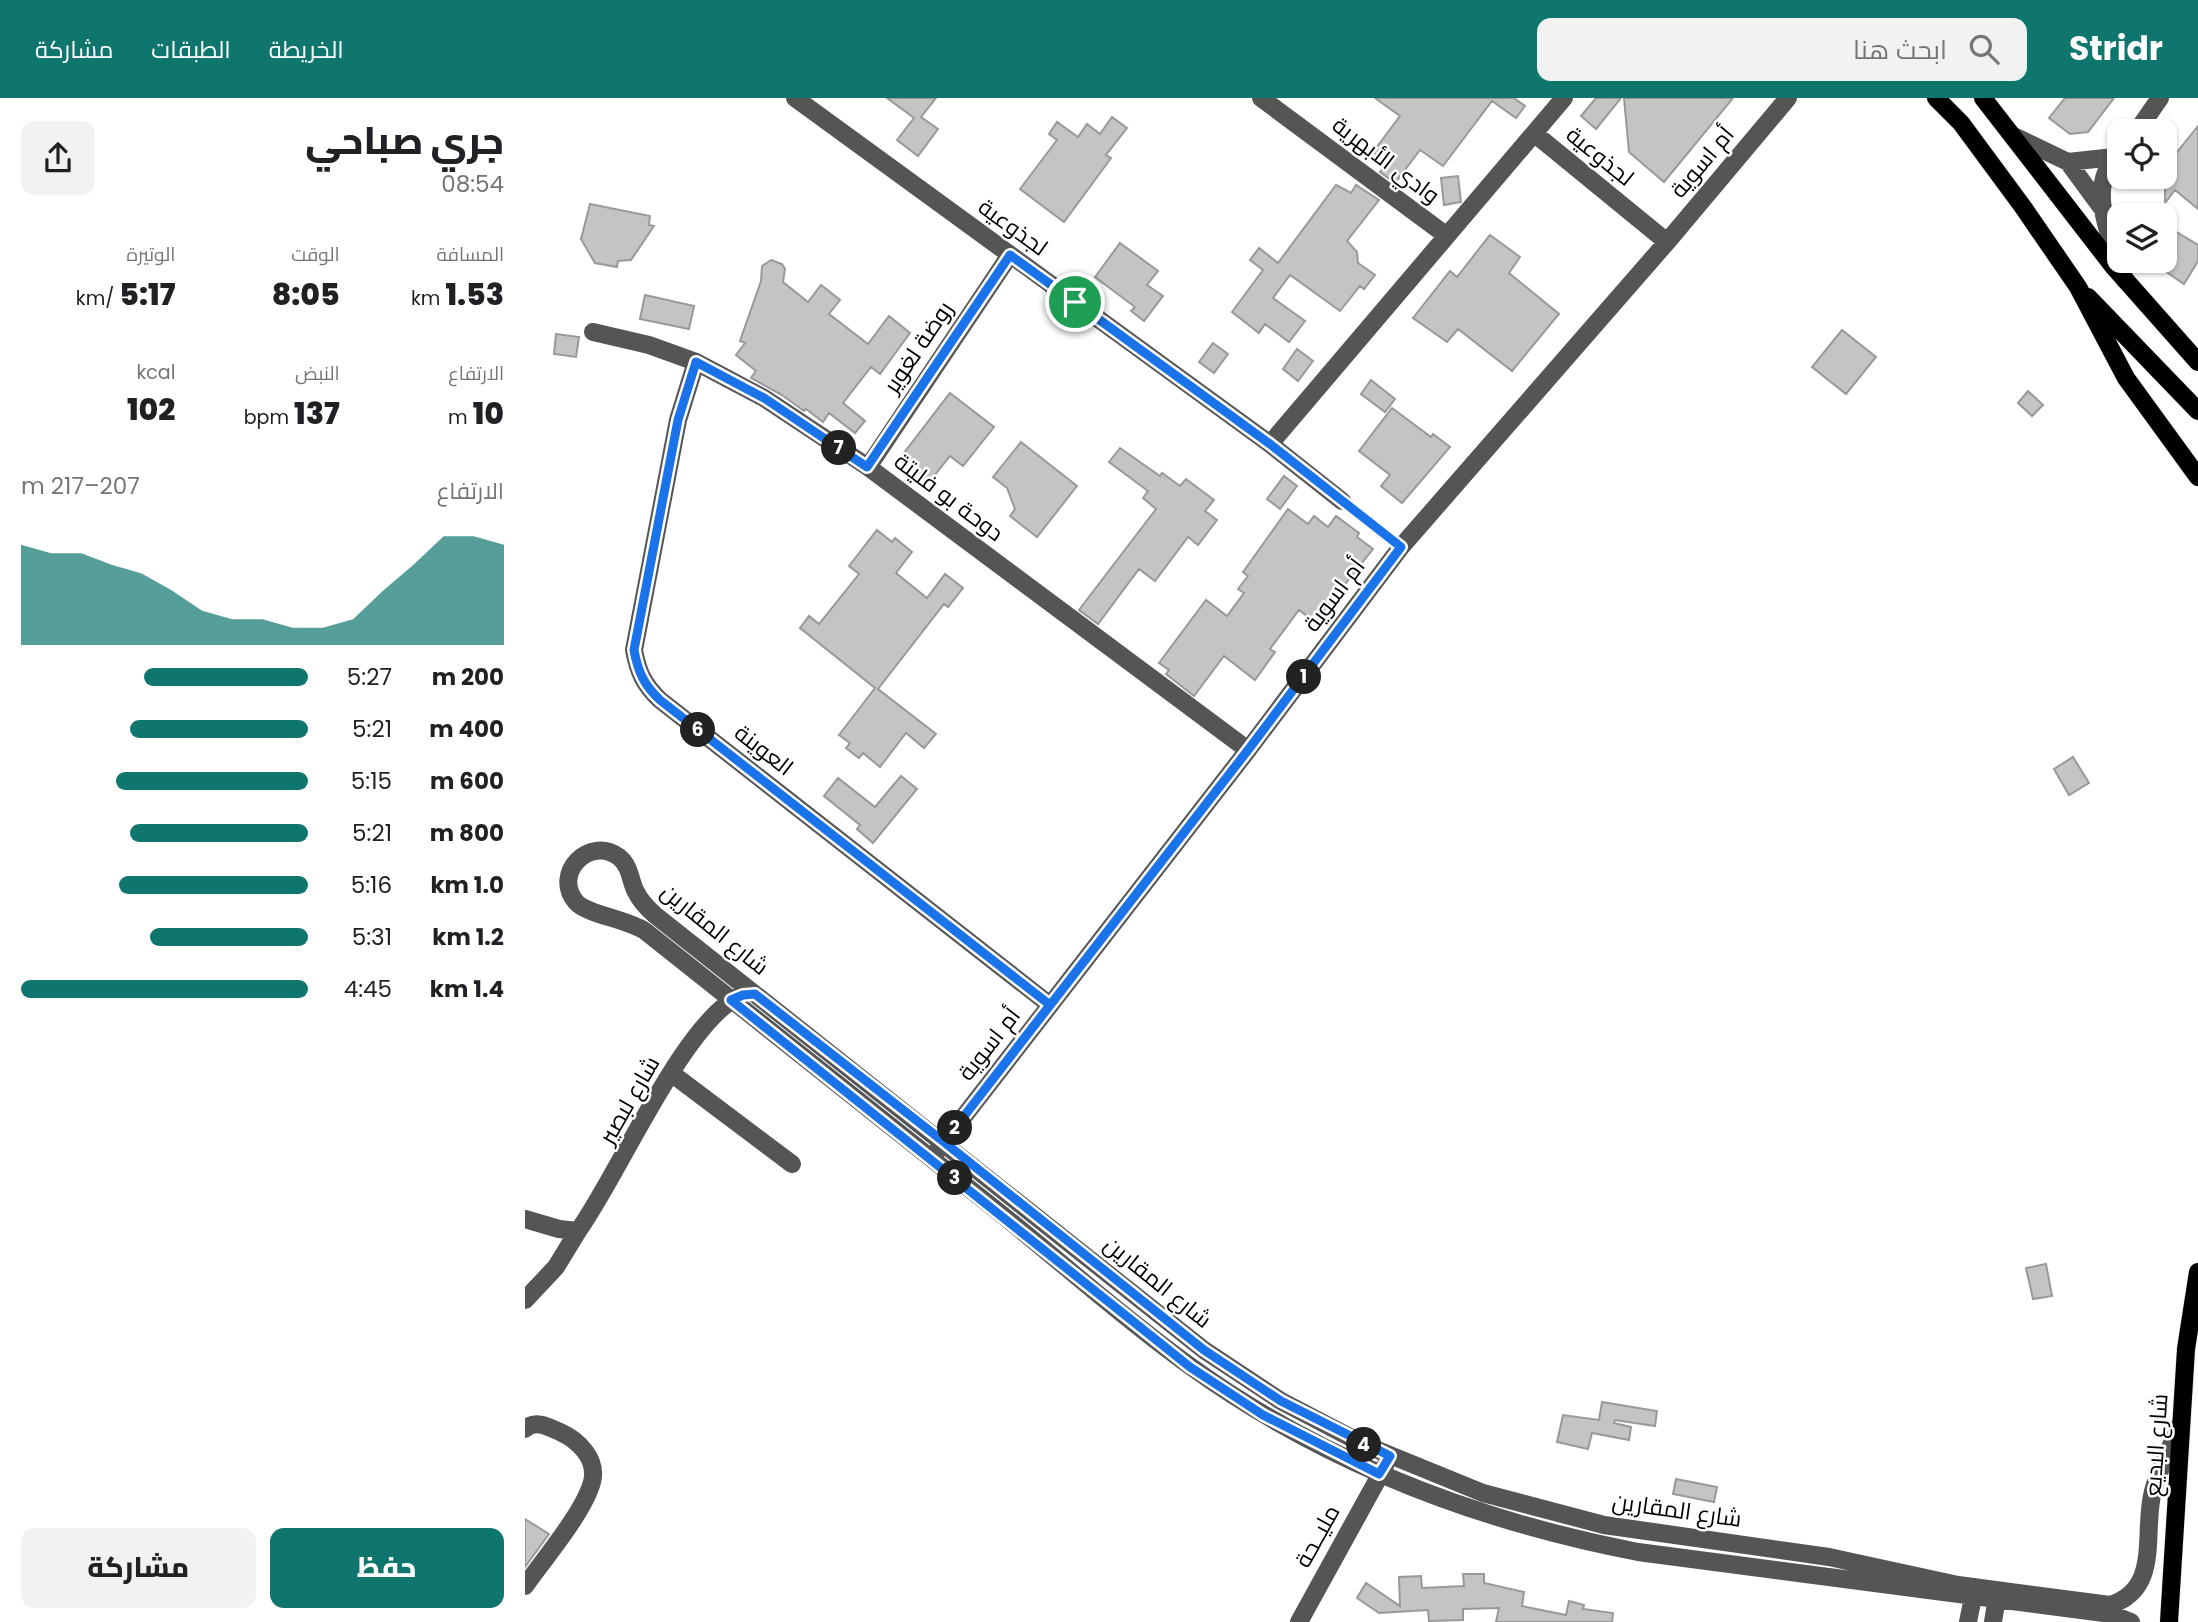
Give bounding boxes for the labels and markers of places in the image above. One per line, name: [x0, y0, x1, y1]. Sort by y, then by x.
pin: [1045, 272, 1105, 332]
pin: 7: [821, 430, 857, 466]
pin: 1: [1287, 660, 1321, 694]
pin: 6: [681, 712, 715, 748]
pin: 2: [937, 1110, 973, 1146]
pin: 3: [937, 1160, 973, 1196]
pin: 4: [1347, 1428, 1381, 1462]

